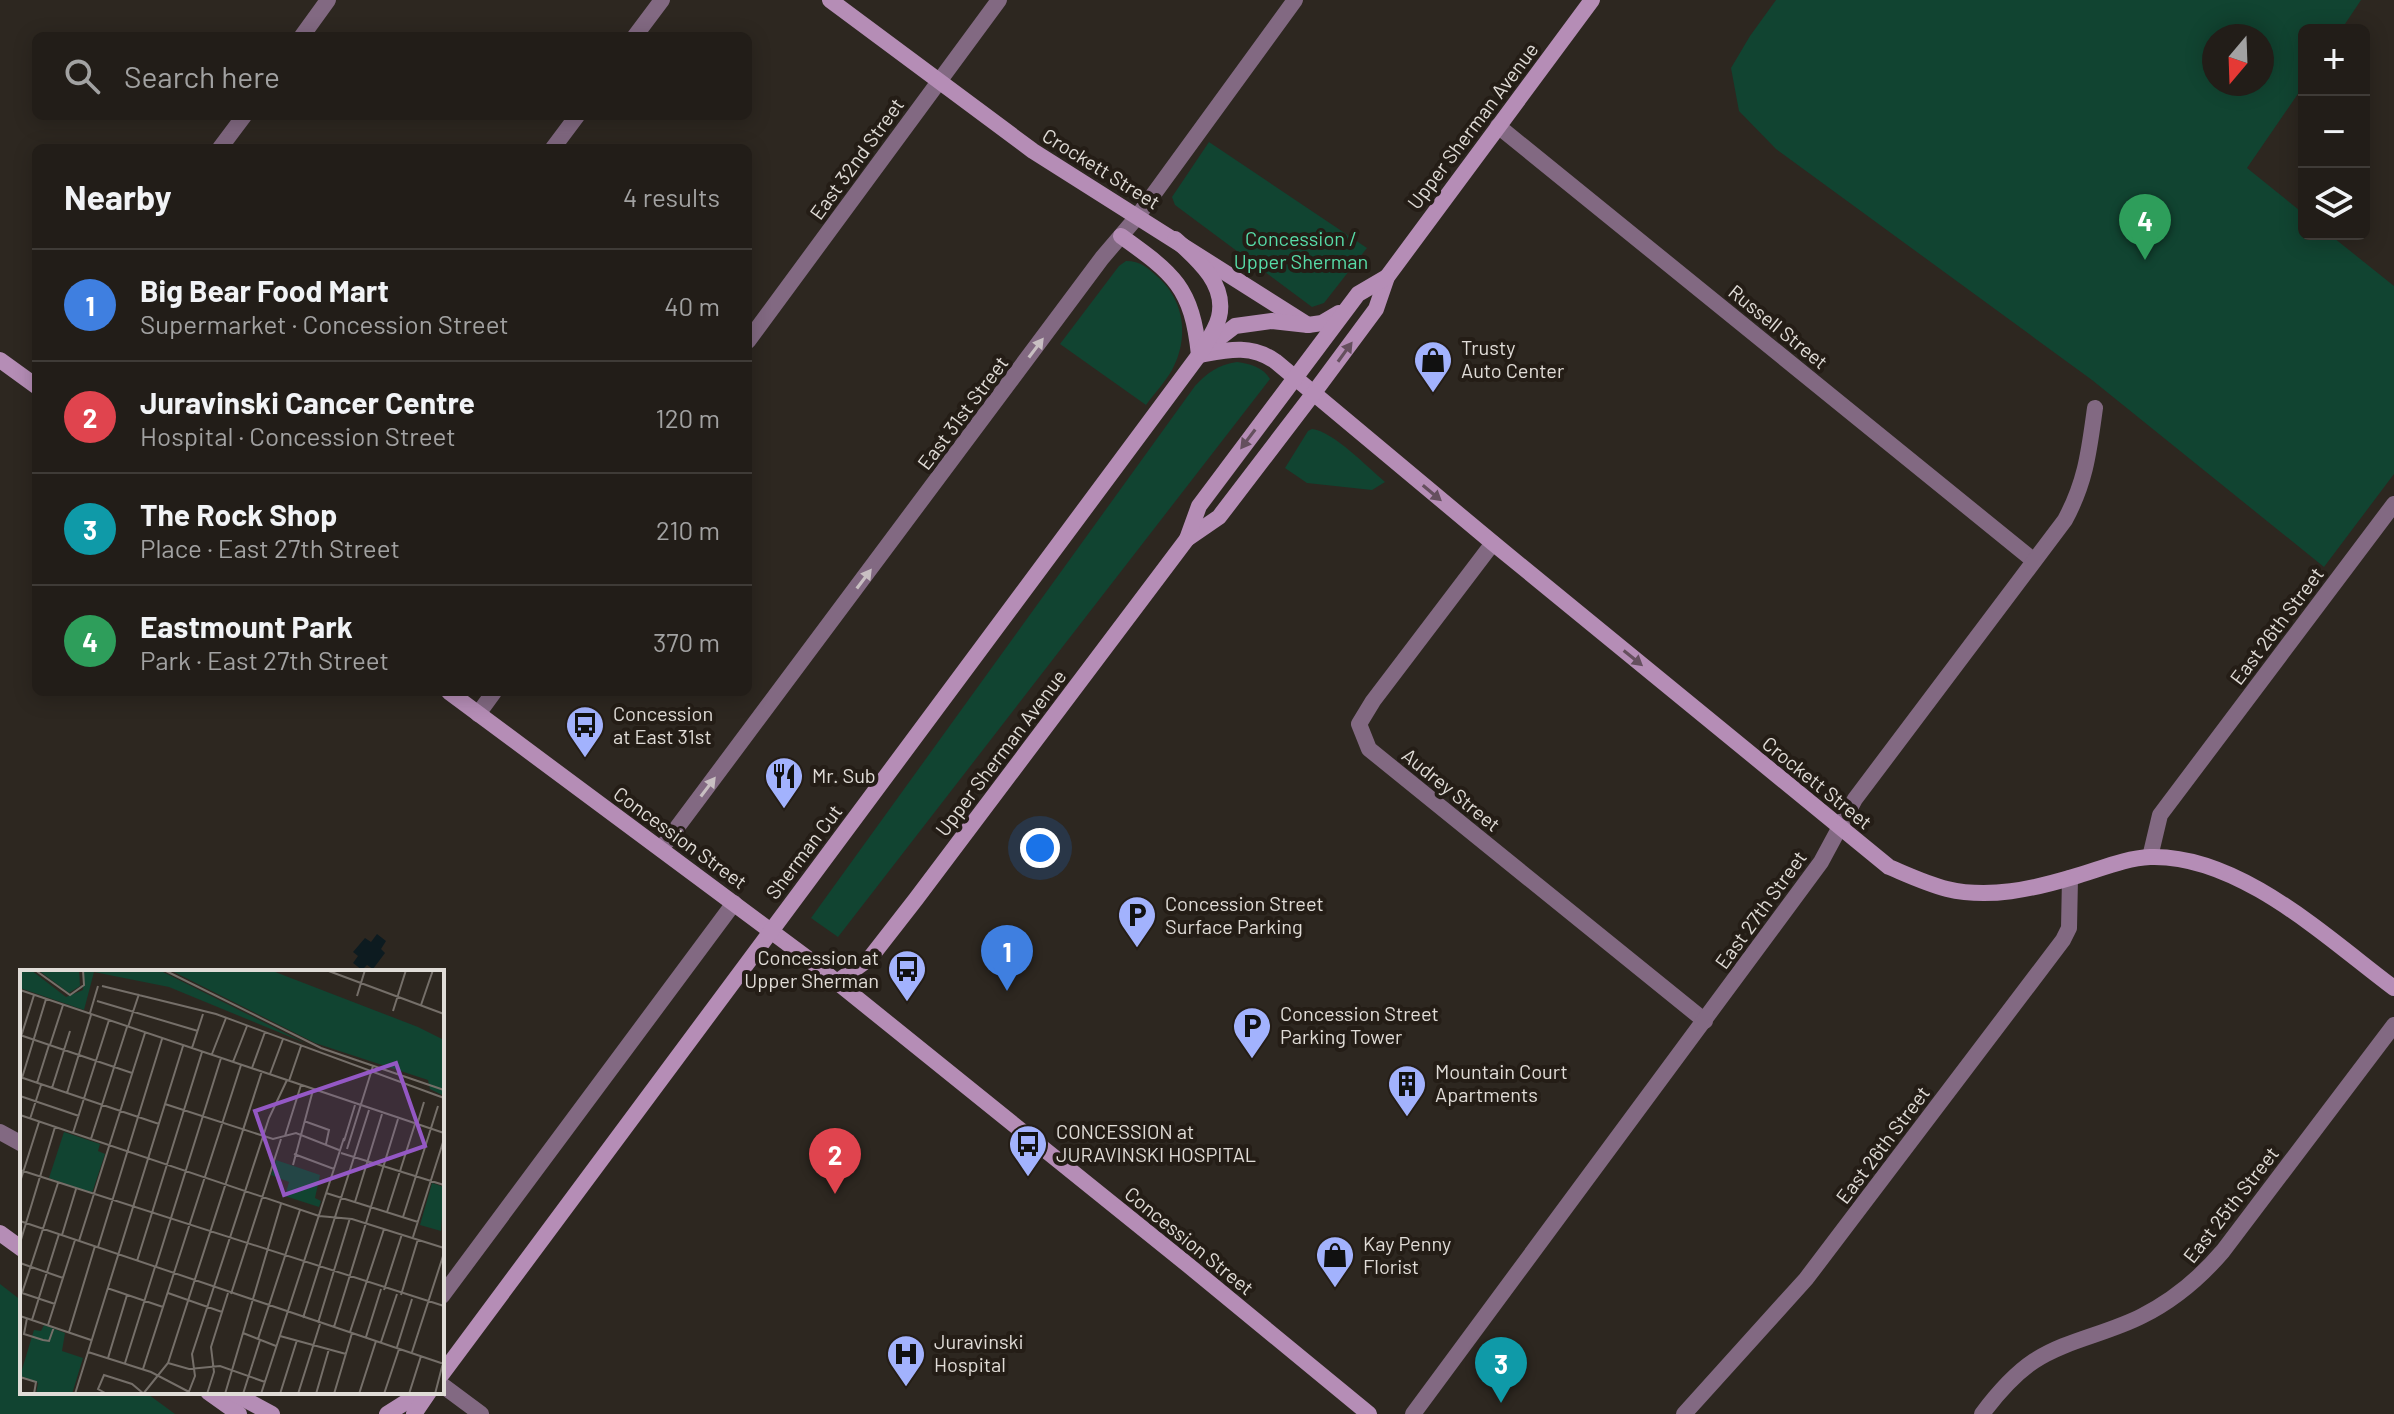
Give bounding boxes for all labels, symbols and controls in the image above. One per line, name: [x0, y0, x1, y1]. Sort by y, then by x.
north arrow: [2202, 24, 2274, 96]
map controls: [2298, 24, 2370, 240]
button: +: [2298, 24, 2370, 96]
search box: [32, 32, 752, 120]
street label: Upper Sherman Avenue: [1402, 37, 1543, 213]
icon: search: [60, 54, 104, 98]
text: Search here: [124, 58, 280, 94]
street label: East 32nd Street: [804, 93, 908, 224]
button: −: [2298, 96, 2370, 168]
street label: Crockett Street: [1038, 122, 1165, 214]
button: layers: [2298, 168, 2370, 240]
text: Nearby: [64, 176, 172, 217]
text: 4 results: [623, 181, 720, 212]
pin: 4: [2119, 194, 2171, 260]
park label: Concession / Upper Sherman: [1234, 226, 1368, 273]
text: Big Bear Food Mart: [140, 272, 389, 308]
street label: Russell Street: [1724, 279, 1833, 373]
text: 1: [85, 290, 95, 321]
text: 40 m: [664, 290, 720, 321]
text: Supermarket · Concession Street: [140, 308, 509, 339]
place label: Trusty Auto Center: [1461, 335, 1564, 382]
one-way arrow: [1028, 337, 1043, 358]
shop icon: Trusty Auto Center: [1412, 339, 1454, 394]
one-way arrow: [1336, 342, 1352, 362]
street label: East 31st Street: [912, 351, 1013, 474]
text: Juravinski Cancer Centre: [140, 384, 475, 420]
text: 2: [83, 402, 97, 433]
text: 120 m: [656, 402, 720, 433]
text: Hospital · Concession Street: [140, 420, 456, 451]
one-way arrow: [1240, 428, 1256, 450]
one-way arrow: [1422, 484, 1442, 501]
text: The Rock Shop: [140, 496, 337, 532]
text: 3: [83, 514, 97, 545]
text: 210 m: [656, 514, 720, 545]
text: Place · East 27th Street: [140, 532, 400, 563]
street label: East 26th Street: [2224, 562, 2328, 689]
one-way arrow: [856, 568, 872, 590]
text: Eastmount Park: [140, 608, 353, 644]
text: 4: [82, 626, 98, 657]
text: 370 m: [653, 626, 720, 657]
text: Park · East 27th Street: [140, 644, 389, 675]
one-way arrow: [1623, 649, 1643, 666]
street label: Upper Sherman Avenue: [930, 664, 1071, 840]
place label: Concession at East 31st: [613, 701, 713, 748]
bus stop icon: Concession at East 31st: [564, 704, 606, 759]
street label: Crockett Street: [1758, 731, 1877, 834]
street label: Audrey Street: [1398, 742, 1505, 836]
restaurant icon: Mr. Sub: [763, 755, 805, 810]
place label: Mr. Sub: [812, 763, 876, 787]
one-way arrow: [700, 777, 716, 797]
street label: Concession Street: [609, 781, 752, 894]
street label: Sherman Cut: [760, 799, 846, 903]
your location: [1020, 828, 1060, 868]
street label: East 27th Street: [1709, 846, 1811, 973]
place label: Concession Street Surface Parking: [1165, 891, 1324, 938]
parking icon: Concession Street Surface Parking: [1116, 894, 1158, 949]
pin: 1: [981, 925, 1033, 991]
place label: Concession at Upper Sherman: [744, 945, 879, 992]
bus stop icon: Concession at Upper Sherman: [886, 948, 928, 1003]
inset map: [20, 970, 444, 1394]
place label: Concession Street Parking Tower: [1280, 1001, 1439, 1048]
parking icon: Concession Street Parking Tower: [1231, 1005, 1273, 1060]
place label: Mountain Court Apartments: [1435, 1059, 1568, 1106]
building icon: Mountain Court Apartments: [1386, 1063, 1428, 1118]
street label: East 26th Street: [1830, 1081, 1934, 1208]
place label: CONCESSION at JURAVINSKI HOSPITAL: [1056, 1119, 1256, 1166]
bus stop icon: CONCESSION at JURAVINSKI HOSPITAL: [1007, 1123, 1049, 1178]
pin: 2: [809, 1128, 861, 1194]
street label: East 25th Street: [2177, 1141, 2283, 1267]
street label: Concession Street: [1120, 1181, 1259, 1300]
place label: Kay Penny Florist: [1363, 1231, 1451, 1278]
shop icon: Kay Penny Florist: [1314, 1234, 1356, 1289]
place label: Juravinski Hospital: [934, 1329, 1024, 1376]
hospital icon: Juravinski Hospital: [885, 1333, 927, 1388]
pin: 3: [1475, 1337, 1527, 1403]

